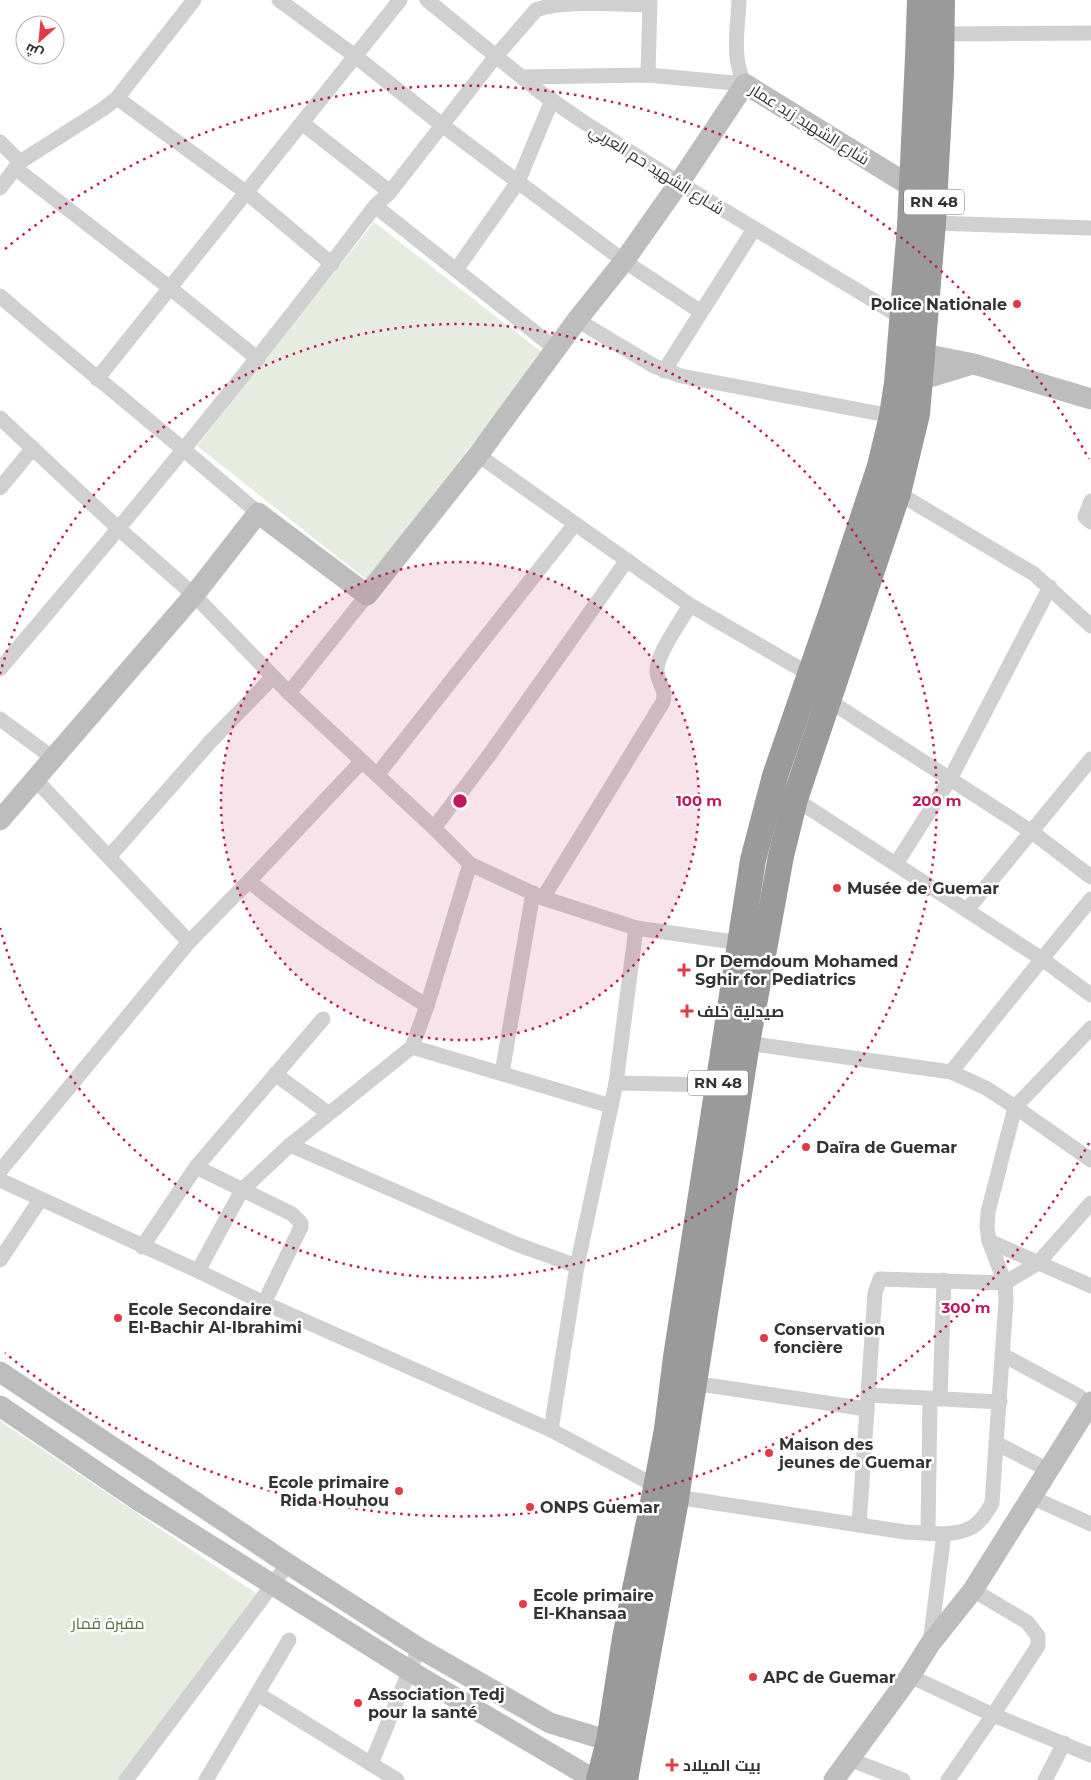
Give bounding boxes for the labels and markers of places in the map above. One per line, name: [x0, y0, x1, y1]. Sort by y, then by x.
place label: Police Nationale: [870, 295, 1007, 314]
marker: Police Nationale: [1011, 298, 1023, 310]
centre of rings: [451, 792, 469, 810]
place label: Musée de Guemar: [847, 879, 999, 898]
marker: Musée de Guemar: [831, 882, 843, 894]
place label: Dr Demdoum Mohamed Sghir for Pediatrics: [695, 952, 898, 989]
marker: Dr Demdoum Mohamed Sghir for Pediatrics: [677, 963, 691, 977]
place label: صيدلية خلف: [697, 1002, 784, 1021]
marker: صيدلية خلف: [681, 1005, 693, 1017]
place label: Daïra de Guemar: [816, 1138, 957, 1157]
marker: Daïra de Guemar: [800, 1141, 812, 1153]
place label: Ecole Secondaire El-Bachir Al-Ibrahimi: [128, 1300, 302, 1337]
marker: Ecole Secondaire El-Bachir Al-Ibrahimi: [112, 1312, 124, 1324]
place label: Conservation foncière: [774, 1320, 885, 1357]
marker: Conservation foncière: [758, 1332, 770, 1344]
place label: Maison des jeunes de Guemar: [777, 1435, 932, 1472]
marker: Maison des jeunes de Guemar: [763, 1447, 775, 1459]
place label: Ecole primaire Rida Houhou: [268, 1473, 389, 1510]
marker: Ecole primaire Rida Houhou: [393, 1485, 405, 1497]
place label: ONPS Guemar: [540, 1498, 660, 1517]
marker: ONPS Guemar: [524, 1501, 536, 1513]
place label: Ecole primaire El-Khansaa: [533, 1586, 654, 1623]
marker: Ecole primaire El-Khansaa: [517, 1598, 529, 1610]
place label: APC de Guemar: [762, 1668, 896, 1687]
marker: APC de Guemar: [747, 1671, 759, 1683]
place label: Association Tedj pour la santé: [367, 1685, 505, 1722]
marker: Association Tedj pour la santé: [352, 1697, 364, 1709]
place label: بيت الميلاد: [683, 1756, 761, 1775]
marker: بيت الميلاد: [665, 1758, 679, 1772]

